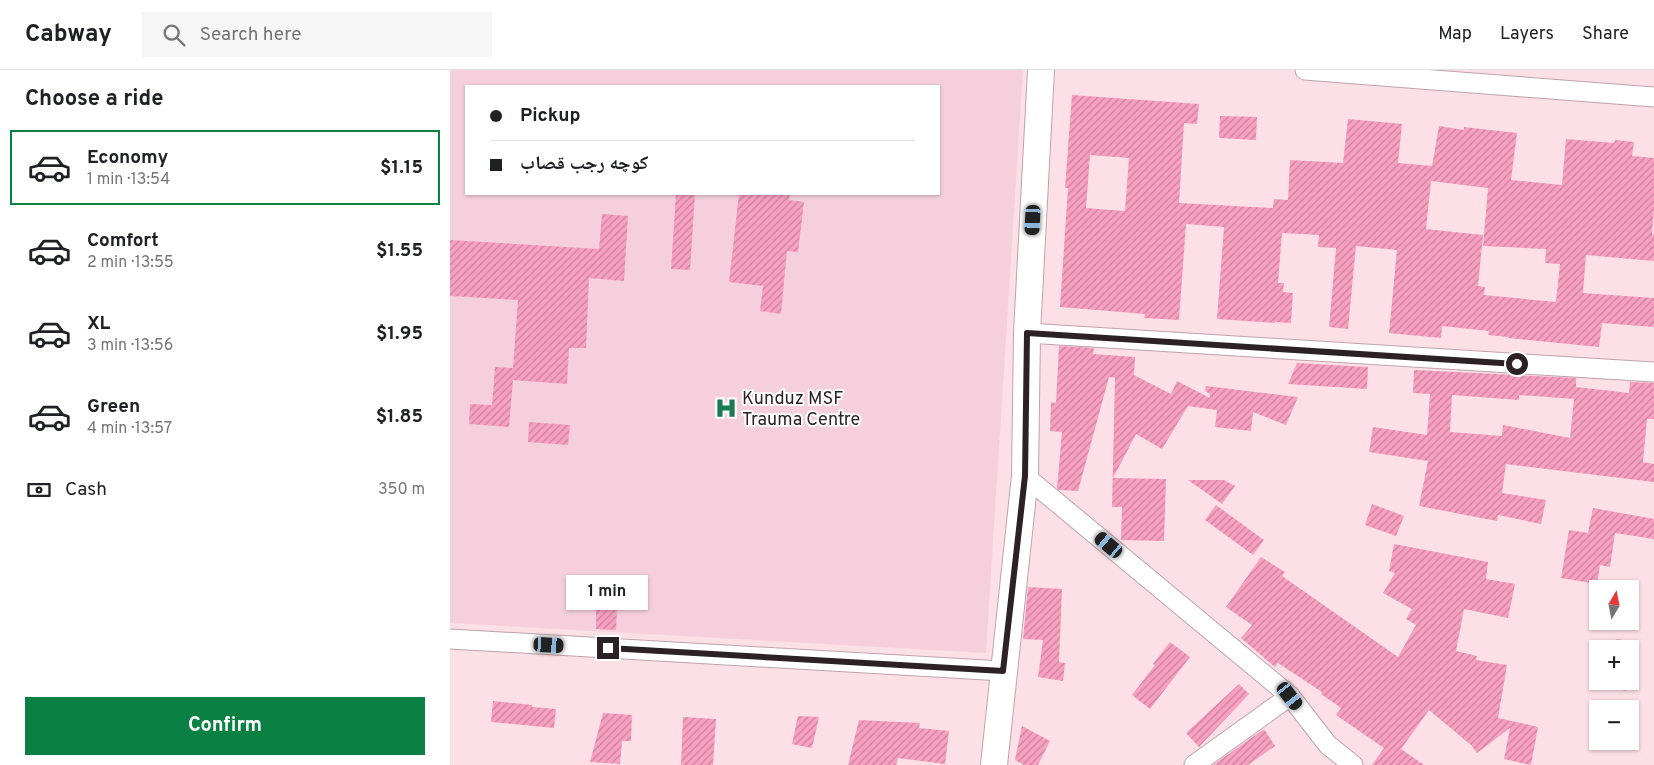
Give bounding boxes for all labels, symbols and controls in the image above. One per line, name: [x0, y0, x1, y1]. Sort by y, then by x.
search box: [142, 12, 492, 57]
text: Cabway: [25, 20, 112, 50]
icon: search: [160, 21, 188, 49]
text: Search here: [200, 23, 301, 47]
text: Map: [1438, 23, 1472, 46]
text: Layers: [1500, 23, 1554, 46]
text: Share: [1582, 23, 1629, 46]
text: Choose a ride: [25, 86, 163, 113]
text: Pickup: [520, 104, 580, 128]
icon: car: [27, 145, 72, 190]
text: Economy: [87, 146, 168, 170]
text: کوچه رجب قصاب: [520, 152, 648, 176]
text: $1.15: [380, 156, 423, 180]
text: 1 min · 13:54: [87, 170, 170, 190]
car: [1024, 205, 1041, 235]
icon: car: [27, 228, 72, 273]
text: Comfort: [87, 229, 159, 253]
text: $1.55: [376, 239, 423, 263]
text: 2 min · 13:55: [87, 253, 174, 273]
icon: car: [27, 311, 72, 356]
text: XL: [87, 312, 110, 336]
text: $1.95: [376, 322, 423, 346]
text: 3 min · 13:56: [87, 336, 173, 356]
route start: [1506, 353, 1528, 375]
place label: Kunduz MSF Trauma Centre: [742, 388, 860, 432]
icon: car: [27, 394, 72, 439]
text: Green: [87, 395, 140, 419]
hospital icon: Kunduz MSF Trauma Centre: [713, 395, 739, 421]
text: $1.85: [376, 405, 423, 429]
text: 4 min · 13:57: [87, 419, 172, 439]
icon: cash: [25, 476, 53, 504]
text: Cash: [65, 478, 107, 502]
text: 350 m: [378, 480, 425, 500]
car: [1092, 530, 1125, 560]
callout: 1 min: [567, 576, 649, 610]
north arrow: [1589, 580, 1639, 630]
map controls: [1589, 580, 1639, 750]
text: 1 min: [588, 582, 626, 602]
car: [533, 637, 564, 653]
route end: [597, 637, 619, 659]
button: +: [1589, 640, 1639, 690]
car: [1274, 680, 1305, 712]
button: Confirm: [25, 697, 425, 755]
button: −: [1589, 700, 1639, 750]

